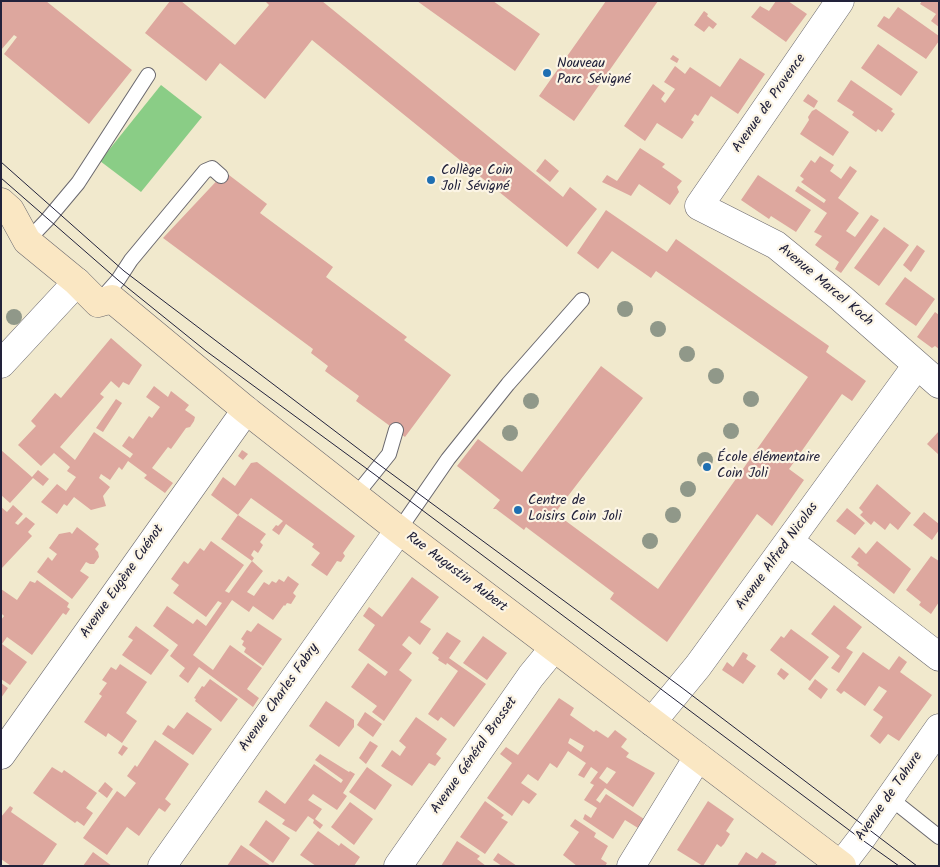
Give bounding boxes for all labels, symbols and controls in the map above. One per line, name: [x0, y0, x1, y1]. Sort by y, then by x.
street label: Avenue de Provence: [730, 51, 810, 157]
place label: Nouveau Parc Sévigné: [557, 57, 631, 90]
marker: Nouveau Parc Sévigné: [541, 67, 553, 79]
place label: Collège Coin Joli Sévigné: [441, 164, 513, 196]
marker: Collège Coin Joli Sévigné: [425, 174, 437, 186]
street label: Avenue Marcel Koch: [774, 241, 876, 331]
place label: École élémentaire Coin Joli: [717, 451, 820, 484]
marker: École élémentaire Coin Joli: [701, 461, 713, 473]
place label: Centre de Loisirs Coin Joli: [528, 494, 622, 526]
street label: Avenue Alfred Nicolas: [733, 500, 823, 614]
marker: Centre de Loisirs Coin Joli: [512, 504, 524, 516]
street label: Avenue Eugène Cuénot: [78, 522, 168, 642]
street label: Rue Augustin Aubert: [402, 530, 510, 616]
street label: Avenue Charles Fabry: [237, 641, 323, 755]
street label: Avenue Général Brosset: [428, 694, 522, 818]
street label: Avenue de Tahure: [853, 749, 927, 845]

